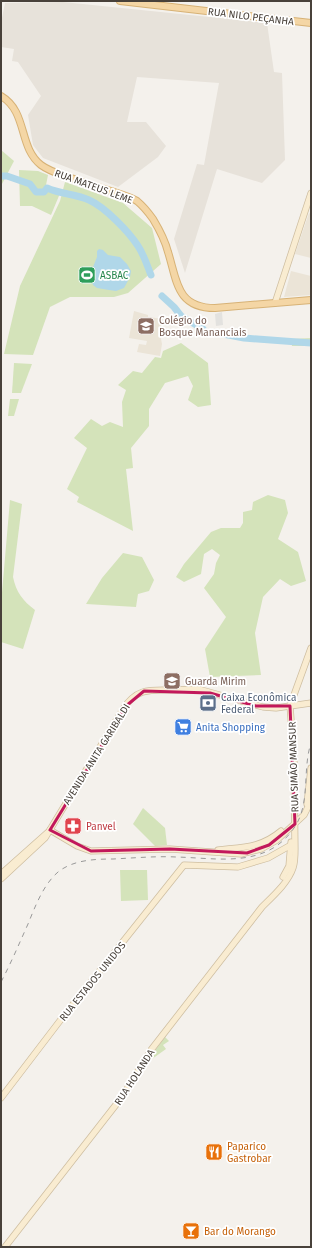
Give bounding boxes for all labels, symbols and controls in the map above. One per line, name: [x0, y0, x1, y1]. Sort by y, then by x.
street label: RUA NILO PEÇANHA: [207, 6, 295, 28]
street label: RUA MATEUS LEME: [53, 167, 134, 207]
sports icon: ASBAC: [77, 265, 97, 285]
place label: ASBAC: [100, 270, 129, 282]
place label: Colégio do Bosque Mananciais: [159, 315, 247, 339]
school or university icon: Colégio do Bosque Mananciais: [136, 316, 156, 336]
school or university icon: Guarda Mirim: [162, 671, 182, 691]
place label: Guarda Mirim: [185, 676, 246, 688]
place label: Caixa Econômica Federal: [221, 692, 296, 716]
bank icon: Caixa Econômica Federal: [198, 693, 218, 713]
street label: AVENIDA ANITA GARIBALDI: [61, 702, 133, 807]
supermarket icon: Anita Shopping: [173, 717, 193, 737]
street label: RUA SIMÃO MANSUR: [285, 721, 302, 813]
place label: Anita Shopping: [196, 722, 266, 734]
pharmacy icon: Panvel: [63, 816, 83, 836]
place label: Panvel: [86, 821, 116, 833]
street label: RUA ESTADOS UNIDOS: [57, 939, 129, 1024]
street label: RUA HOLANDA: [112, 1047, 158, 1108]
place label: Paparico Gastrobar: [227, 1141, 272, 1165]
restaurant icon: Paparico Gastrobar: [204, 1142, 224, 1162]
bar icon: Bar do Morango: [181, 1221, 201, 1241]
place label: Bar do Morango: [204, 1226, 276, 1238]

